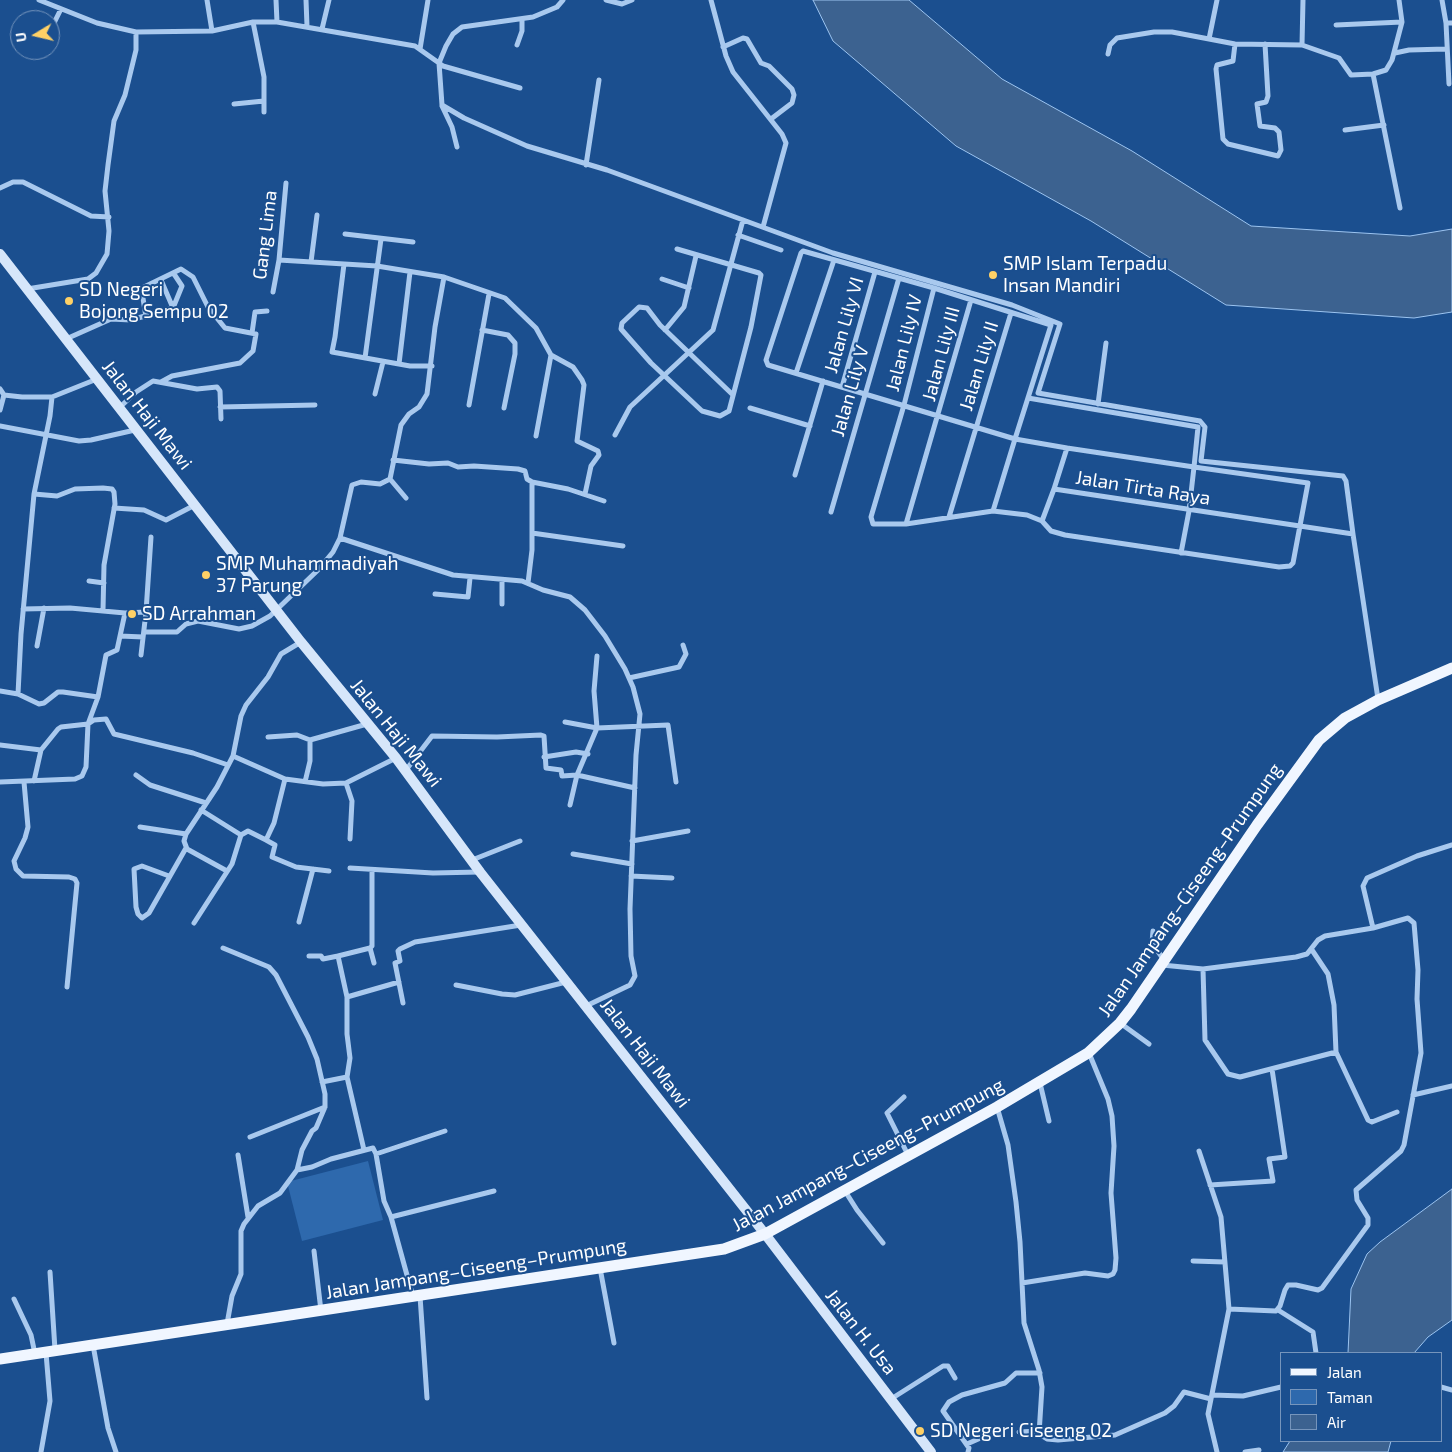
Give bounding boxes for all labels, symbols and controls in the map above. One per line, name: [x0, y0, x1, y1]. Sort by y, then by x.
north arrow: [10, 10, 60, 60]
text: U: [12, 31, 30, 43]
street label: Gang Lima: [248, 189, 282, 281]
place label: SMP Islam Terpadu Insan Mandiri: [1003, 253, 1167, 297]
marker: SMP Islam Terpadu Insan Mandiri: [987, 269, 999, 281]
street label: Jalan Lily VI: [819, 274, 869, 376]
place label: SD Negeri Bojong Sempu 02: [79, 279, 229, 323]
street label: Jalan Lily IV: [881, 292, 927, 394]
marker: SD Negeri Bojong Sempu 02: [63, 295, 75, 307]
street label: Jalan Lily III: [917, 304, 965, 404]
street label: Jalan Lily II: [955, 319, 1003, 413]
street label: Jalan Lily V: [826, 343, 874, 439]
street label: Jalan Haji Mawi: [97, 356, 197, 474]
street label: Jalan Tirta Raya: [1074, 466, 1212, 510]
place label: SMP Muhammadiyah 37 Parung: [216, 553, 398, 597]
marker: SMP Muhammadiyah 37 Parung: [200, 569, 212, 581]
place label: SD Arrahman: [142, 603, 256, 625]
marker: SD Arrahman: [126, 608, 138, 620]
street label: Jalan Haji Mawi: [345, 674, 447, 792]
street label: Jalan Jampang–Ciseeng–Prumpung: [1093, 759, 1287, 1021]
street label: Jalan Haji Mawi: [595, 994, 695, 1112]
street label: Jalan Jampang–Ciseeng–Prumpung: [728, 1073, 1008, 1237]
street label: Jalan Jampang–Ciseeng–Prumpung: [324, 1234, 628, 1304]
street label: Jalan H. Usa: [821, 1285, 901, 1379]
legend: [1280, 1352, 1442, 1442]
text: Jalan: [1327, 1363, 1362, 1381]
text: Taman: [1327, 1388, 1373, 1406]
text: Air: [1327, 1413, 1346, 1431]
place label: SD Negeri Ciseeng 02: [930, 1420, 1112, 1442]
marker: SD Negeri Ciseeng 02: [914, 1425, 926, 1437]

